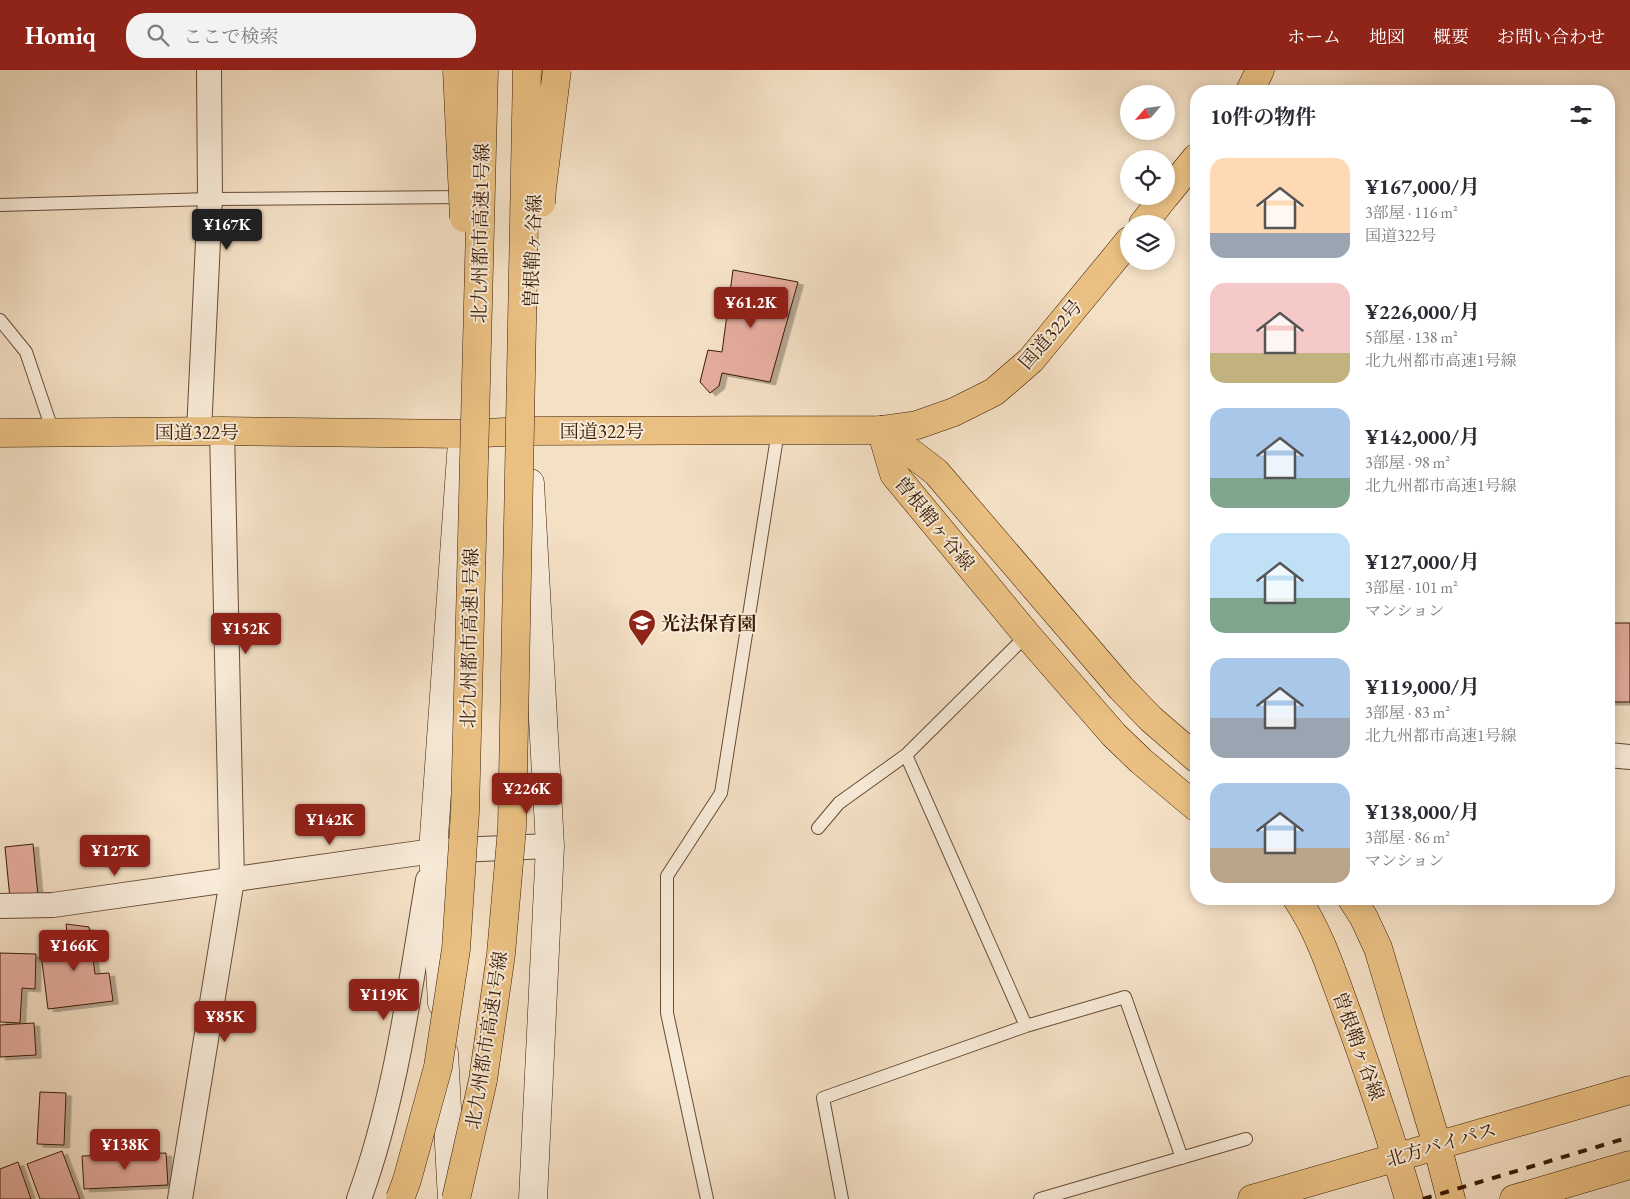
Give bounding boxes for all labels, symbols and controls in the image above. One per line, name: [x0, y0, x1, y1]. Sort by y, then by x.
search box: [126, 13, 476, 58]
text: Homiq: [25, 20, 96, 51]
icon: search: [144, 21, 172, 49]
text: ここで検索: [184, 24, 279, 49]
text: ホーム: [1287, 25, 1341, 48]
text: 地図: [1369, 25, 1405, 48]
text: 概要: [1433, 25, 1469, 48]
text: お問い合わせ: [1497, 25, 1605, 48]
north arrow: [1120, 85, 1175, 140]
map controls: [1120, 85, 1175, 270]
icon: filters: [1567, 101, 1595, 129]
text: 10件の物件: [1210, 103, 1316, 130]
street label: 北九州都市高速1号線: [466, 143, 495, 323]
button: locate: [1120, 150, 1175, 205]
text: ¥167,000/月: [1365, 173, 1480, 200]
icon: home: [1250, 178, 1310, 238]
street label: 曽根鞘ヶ谷線: [518, 194, 547, 308]
text: 3部屋 · 116 m²: [1365, 202, 1458, 223]
pin: ¥167K: [192, 208, 262, 251]
text: ¥167K: [203, 214, 251, 235]
button: layers: [1120, 215, 1175, 270]
text: 国道322号: [1365, 225, 1436, 246]
pin: ¥61.2K: [710, 286, 792, 329]
text: ¥61.2K: [725, 292, 777, 313]
street label: 国道322号: [1013, 294, 1087, 374]
text: ¥226,000/月: [1365, 298, 1480, 325]
icon: home: [1250, 303, 1310, 363]
text: 5部屋 · 138 m²: [1365, 327, 1458, 348]
text: 北九州都市高速1号線: [1365, 350, 1517, 371]
street label: 国道322号: [560, 419, 644, 444]
street label: 国道322号: [155, 420, 239, 445]
text: ¥142,000/月: [1365, 423, 1480, 450]
icon: home: [1250, 428, 1310, 488]
text: 3部屋 · 98 m²: [1365, 452, 1450, 473]
street label: 曽根鞘ヶ谷線: [889, 471, 980, 575]
text: 北九州都市高速1号線: [1365, 475, 1517, 496]
street label: 北九州都市高速1号線: [455, 548, 484, 728]
text: ¥127,000/月: [1365, 548, 1480, 575]
icon: home: [1250, 553, 1310, 613]
text: 3部屋 · 101 m²: [1365, 577, 1458, 598]
text: マンション: [1365, 600, 1444, 621]
school or university icon: 光法保育園: [627, 608, 657, 647]
place label: 光法保育園: [661, 611, 756, 636]
pin: ¥152K: [211, 612, 281, 655]
text: ¥152K: [222, 618, 270, 639]
text: ¥119,000/月: [1365, 673, 1480, 700]
icon: home: [1250, 678, 1310, 738]
text: 3部屋 · 83 m²: [1365, 702, 1450, 723]
text: 北九州都市高速1号線: [1365, 725, 1517, 746]
pin: ¥226K: [492, 772, 562, 815]
text: ¥226K: [503, 778, 551, 799]
text: ¥138,000/月: [1365, 798, 1480, 825]
icon: home: [1250, 803, 1310, 863]
pin: ¥142K: [295, 804, 365, 846]
text: ¥142K: [306, 809, 354, 830]
text: 3部屋 · 86 m²: [1365, 827, 1450, 848]
pin: ¥127K: [80, 834, 150, 877]
text: ¥127K: [91, 840, 139, 861]
text: マンション: [1365, 850, 1444, 871]
pin: ¥166K: [39, 930, 109, 972]
text: ¥166K: [50, 935, 98, 956]
street label: 北九州都市高速1号線: [460, 949, 513, 1131]
pin: ¥119K: [349, 978, 419, 1021]
text: ¥119K: [360, 984, 408, 1005]
street label: 曽根鞘ヶ谷線: [1327, 988, 1390, 1104]
pin: ¥85K: [195, 1000, 255, 1043]
text: ¥85K: [205, 1006, 245, 1027]
street label: 北方バイパス: [1383, 1117, 1499, 1172]
pin: ¥138K: [90, 1128, 160, 1171]
text: ¥138K: [101, 1134, 149, 1155]

